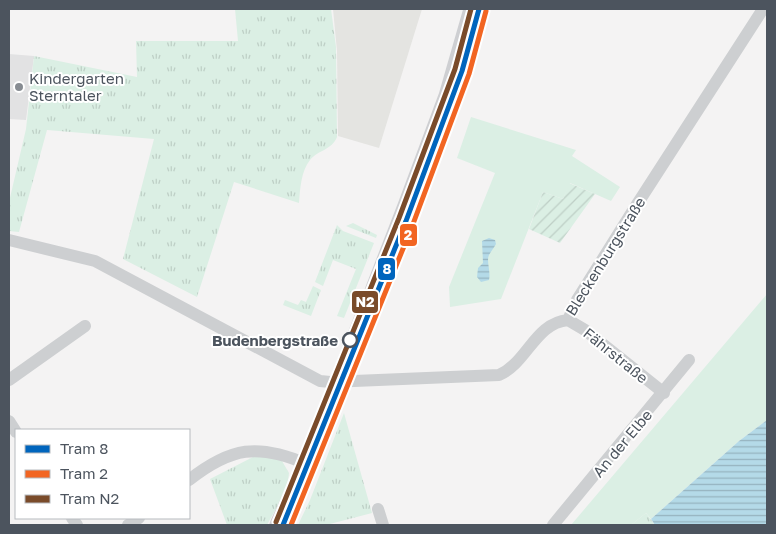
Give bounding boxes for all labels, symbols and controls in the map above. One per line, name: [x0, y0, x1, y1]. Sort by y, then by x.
place label: Kindergarten Sterntaler: [29, 69, 124, 104]
marker: Kindergarten Sterntaler: [13, 81, 25, 93]
street label: Bleckenburgstraße: [561, 193, 649, 319]
line badge: 2: [399, 223, 418, 247]
text: 2: [404, 226, 413, 243]
line badge: 8: [377, 257, 396, 281]
text: 8: [383, 260, 392, 277]
line badge: N2: [351, 290, 379, 314]
text: N2: [355, 293, 375, 310]
street label: Fährstraße: [580, 324, 652, 387]
place label: Budenbergstraße: [212, 331, 338, 349]
marker: Budenbergstraße: [342, 332, 358, 348]
street label: An der Elbe: [589, 405, 656, 480]
legend: [15, 429, 190, 519]
text: Tram 8: [60, 439, 108, 457]
text: Tram 2: [60, 464, 108, 482]
text: Tram N2: [60, 489, 119, 507]

